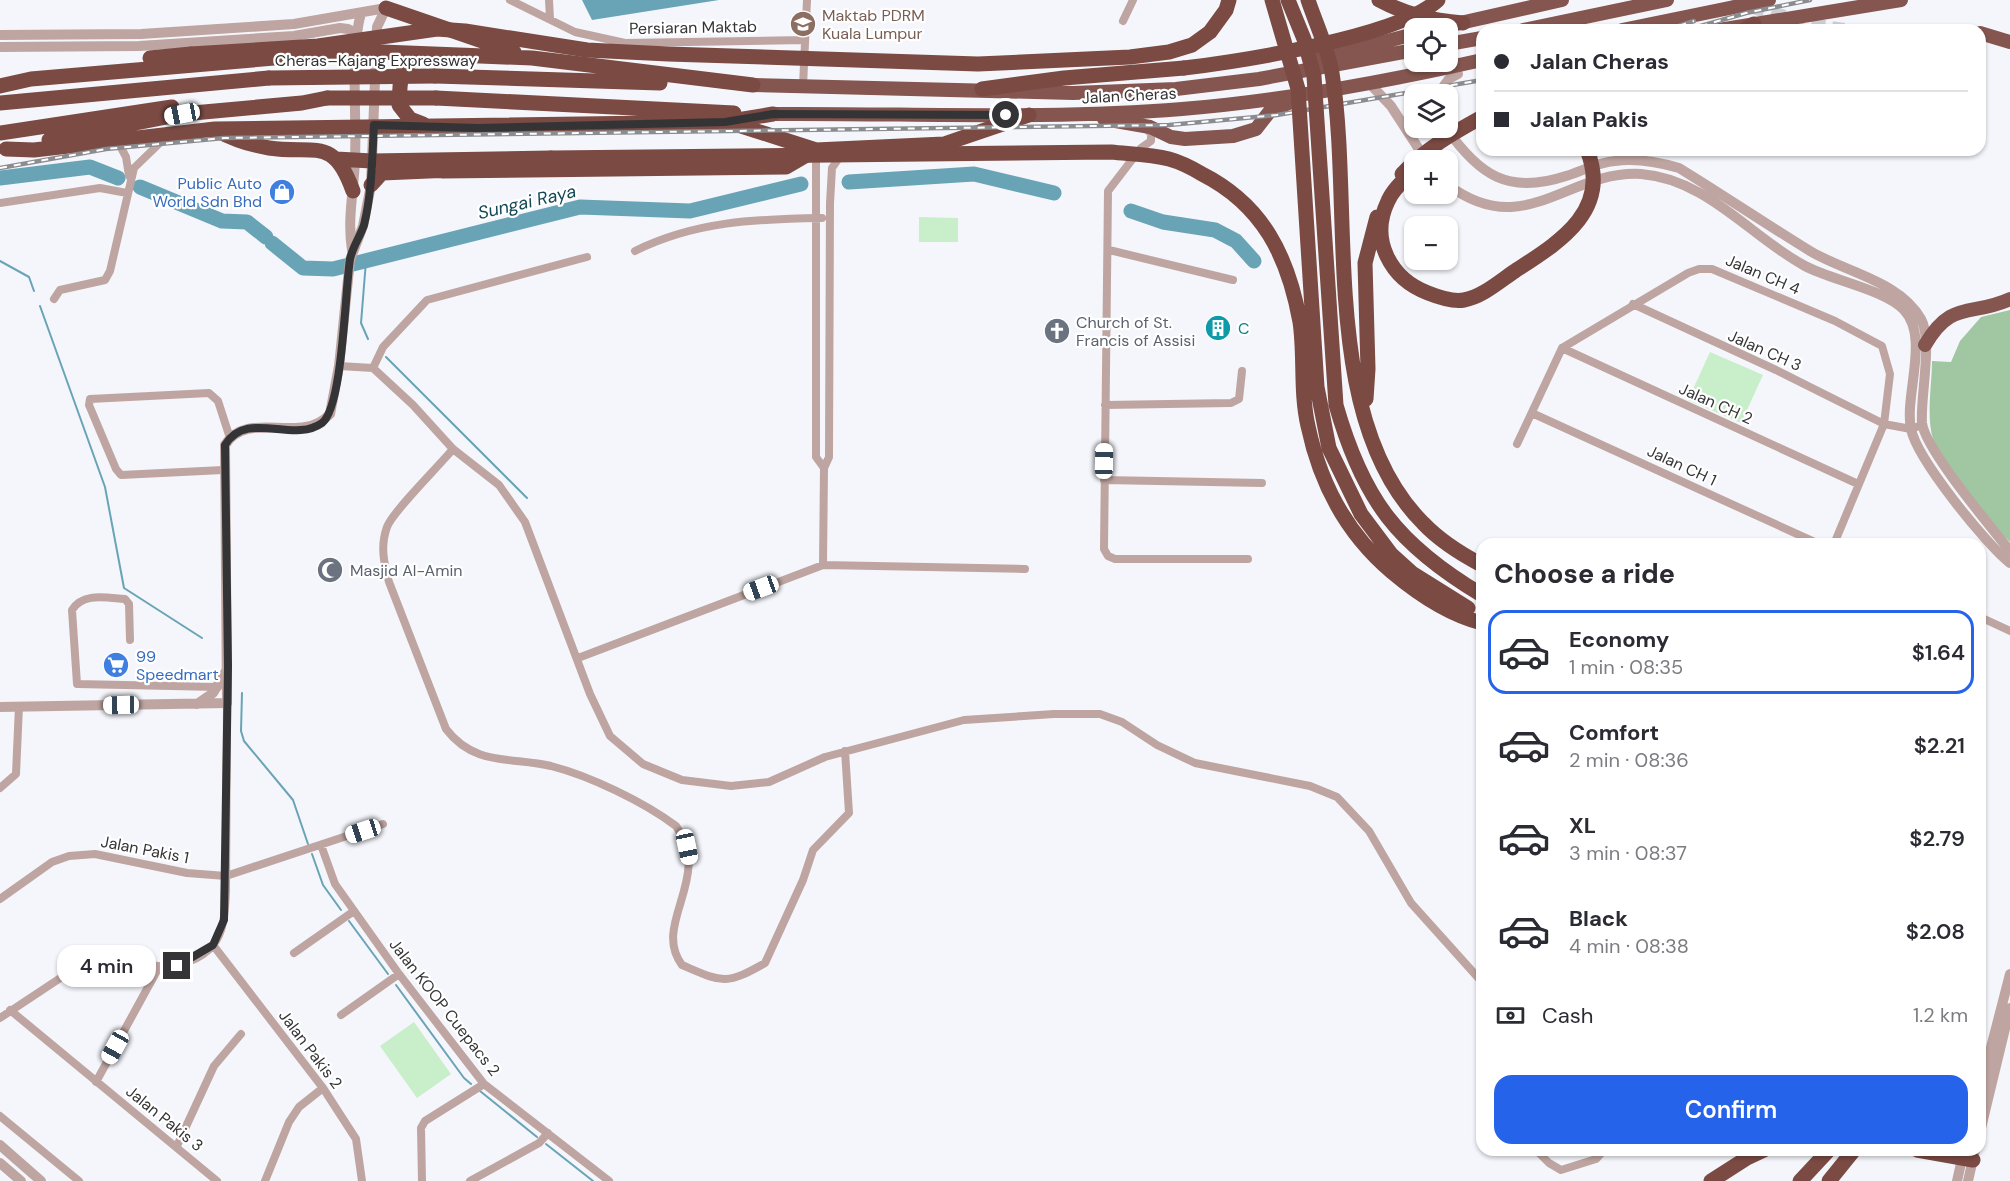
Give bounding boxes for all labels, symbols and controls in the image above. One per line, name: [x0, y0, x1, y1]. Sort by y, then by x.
place label: Maktab PDRM Kuala Lumpur: [822, 5, 925, 44]
school or university icon: Maktab PDRM Kuala Lumpur: [788, 9, 818, 39]
street label: Persiaran Maktab: [629, 16, 757, 39]
map controls: [1404, 18, 1458, 270]
button: locate: [1404, 18, 1458, 72]
text: Jalan Cheras: [1530, 47, 1669, 76]
street label: Cheras–Kajang Expressway: [275, 50, 477, 71]
street label: Jalan Cheras: [1081, 83, 1177, 108]
button: layers: [1404, 84, 1458, 138]
route start: [992, 101, 1019, 128]
car: [163, 102, 201, 126]
text: Jalan Pakis: [1530, 105, 1648, 134]
button: +: [1404, 150, 1458, 204]
place label: Public Auto World Sdn Bhd: [152, 173, 262, 212]
shop icon: Public Auto World Sdn Bhd: [267, 177, 297, 207]
water label: Sungai Raya: [475, 179, 579, 225]
button: −: [1404, 216, 1458, 270]
street label: Jalan CH 4: [1722, 249, 1803, 300]
place label: Church of St. Francis of Assisi: [1076, 312, 1195, 351]
building icon: C: [1203, 313, 1233, 343]
church icon: Church of St. Francis of Assisi: [1042, 316, 1072, 346]
place label: C: [1238, 318, 1249, 339]
street label: Jalan CH 3: [1725, 325, 1805, 376]
street label: Jalan CH 2: [1676, 378, 1756, 429]
street label: Jalan CH 1: [1644, 440, 1720, 491]
car: [1095, 443, 1113, 479]
mosque icon: Masjid Al-Amin: [315, 555, 345, 585]
text: Choose a ride: [1494, 556, 1675, 591]
place label: Masjid Al-Amin: [350, 560, 462, 581]
car: [741, 573, 781, 603]
icon: car: [1497, 625, 1551, 679]
text: Economy: [1569, 625, 1669, 654]
text: $1.64: [1912, 638, 1965, 667]
place label: 99 Speedmart: [136, 646, 219, 685]
supermarket icon: 99 Speedmart: [101, 650, 131, 680]
text: 1 min · 08:35: [1569, 654, 1683, 680]
car: [103, 696, 139, 714]
icon: car: [1497, 718, 1551, 772]
text: Comfort: [1569, 718, 1659, 747]
text: $2.21: [1914, 731, 1965, 760]
text: 2 min · 08:36: [1569, 747, 1689, 773]
icon: car: [1497, 811, 1551, 865]
text: XL: [1569, 811, 1596, 840]
car: [343, 817, 383, 845]
text: $2.79: [1909, 824, 1965, 853]
car: [674, 828, 700, 866]
street label: Jalan Pakis 1: [99, 831, 191, 868]
text: 3 min · 08:37: [1569, 840, 1687, 866]
icon: car: [1497, 904, 1551, 958]
text: Black: [1569, 904, 1628, 933]
text: $2.08: [1906, 917, 1965, 946]
text: 4 min · 08:38: [1569, 933, 1689, 959]
street label: Jalan KOOP Cuepacs 2: [384, 934, 505, 1080]
callout: 4 min: [57, 945, 156, 987]
route end: [163, 952, 190, 979]
text: 4 min: [80, 953, 133, 979]
icon: cash: [1494, 999, 1527, 1032]
text: Cash: [1542, 1001, 1593, 1030]
text: 1.2 km: [1913, 1002, 1968, 1028]
street label: Jalan Pakis 2: [274, 1006, 347, 1093]
car: [98, 1027, 132, 1067]
button: Confirm: [1494, 1075, 1968, 1144]
street label: Jalan Pakis 3: [122, 1081, 208, 1156]

